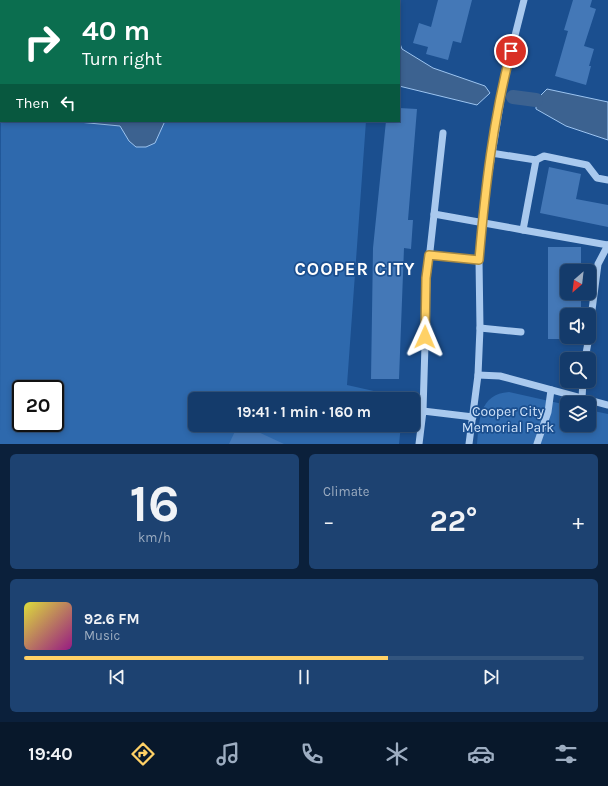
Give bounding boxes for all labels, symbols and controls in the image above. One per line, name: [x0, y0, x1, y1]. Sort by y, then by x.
text: 40 m: [82, 14, 150, 47]
icon: right: [16, 16, 68, 68]
pin: [494, 34, 528, 68]
icon: arrive: [500, 40, 522, 62]
text: Turn right: [82, 48, 162, 70]
icon: left: [57, 92, 79, 114]
text: Then: [16, 94, 49, 112]
district label: COOPER CITY: [294, 258, 416, 280]
north arrow: [560, 264, 596, 300]
map controls: [560, 264, 596, 432]
button: sound: [560, 308, 596, 344]
position arrow: [404, 316, 446, 358]
button: search: [560, 352, 596, 388]
speed limit sign: 20: [12, 380, 64, 432]
button: layers: [560, 396, 596, 432]
text: 19:41 · 1 min · 160 m: [237, 403, 371, 421]
park label: Cooper City Memorial Park: [462, 403, 554, 436]
text: 16: [129, 473, 180, 534]
text: Climate: [323, 484, 369, 499]
text: 22°: [430, 503, 477, 539]
text: −: [323, 509, 335, 535]
text: +: [572, 509, 584, 535]
text: km/h: [138, 530, 171, 545]
text: 92.6 FM: [84, 610, 140, 628]
text: Music: [84, 628, 120, 643]
icon: previous: [106, 666, 128, 688]
icon: pause: [293, 666, 315, 688]
icon: next: [480, 666, 502, 688]
icon: directions: [129, 740, 157, 768]
icon: music: [214, 740, 242, 768]
icon: phone: [298, 740, 326, 768]
icon: climate: [383, 740, 411, 768]
icon: car: [467, 740, 495, 768]
icon: filters: [552, 740, 580, 768]
text: 19:40: [28, 743, 73, 765]

